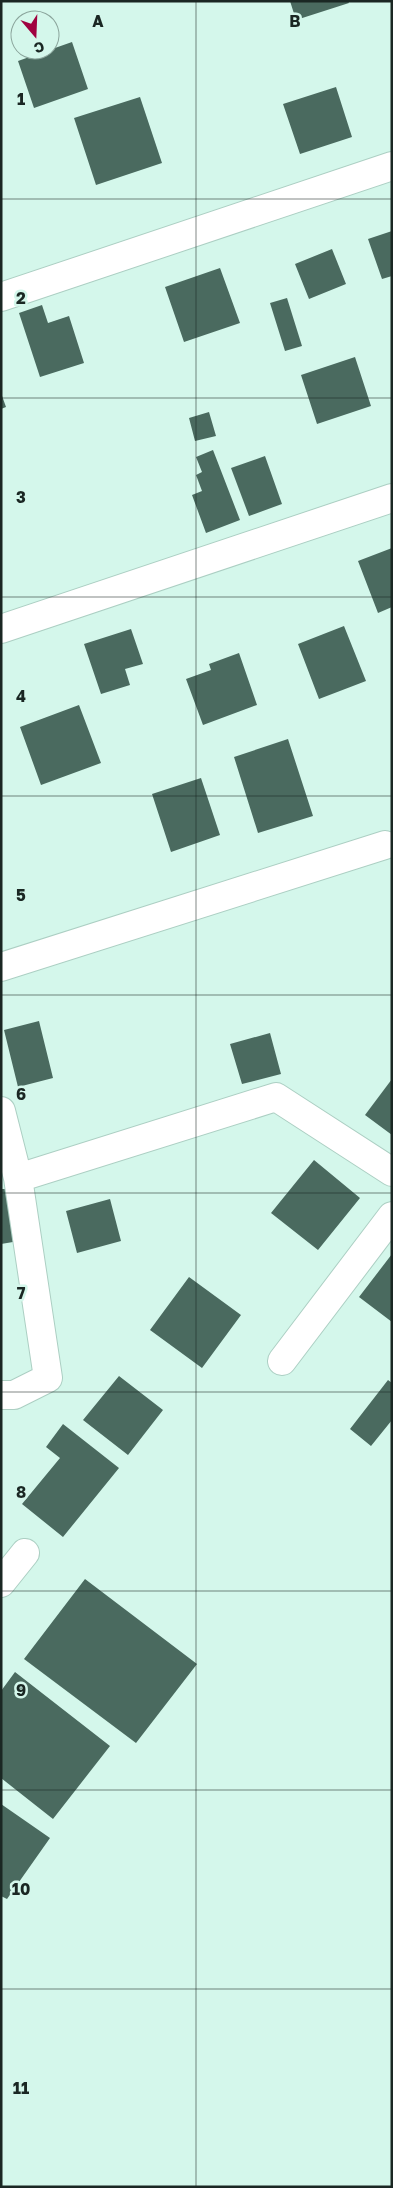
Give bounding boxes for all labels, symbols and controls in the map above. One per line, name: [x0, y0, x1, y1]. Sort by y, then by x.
north arrow: [10, 10, 60, 60]
text: A: [92, 11, 104, 31]
text: B: [289, 11, 301, 31]
text: С: [32, 38, 47, 57]
text: 1: [17, 89, 25, 109]
text: 2: [16, 288, 26, 308]
text: 3: [16, 487, 26, 507]
text: 4: [16, 686, 26, 706]
text: 5: [16, 885, 26, 905]
text: 6: [16, 1084, 26, 1104]
text: 7: [17, 1283, 26, 1303]
text: 8: [16, 1482, 26, 1502]
text: 9: [16, 1680, 26, 1700]
text: 10: [12, 1879, 30, 1899]
text: 11: [13, 2078, 29, 2098]

